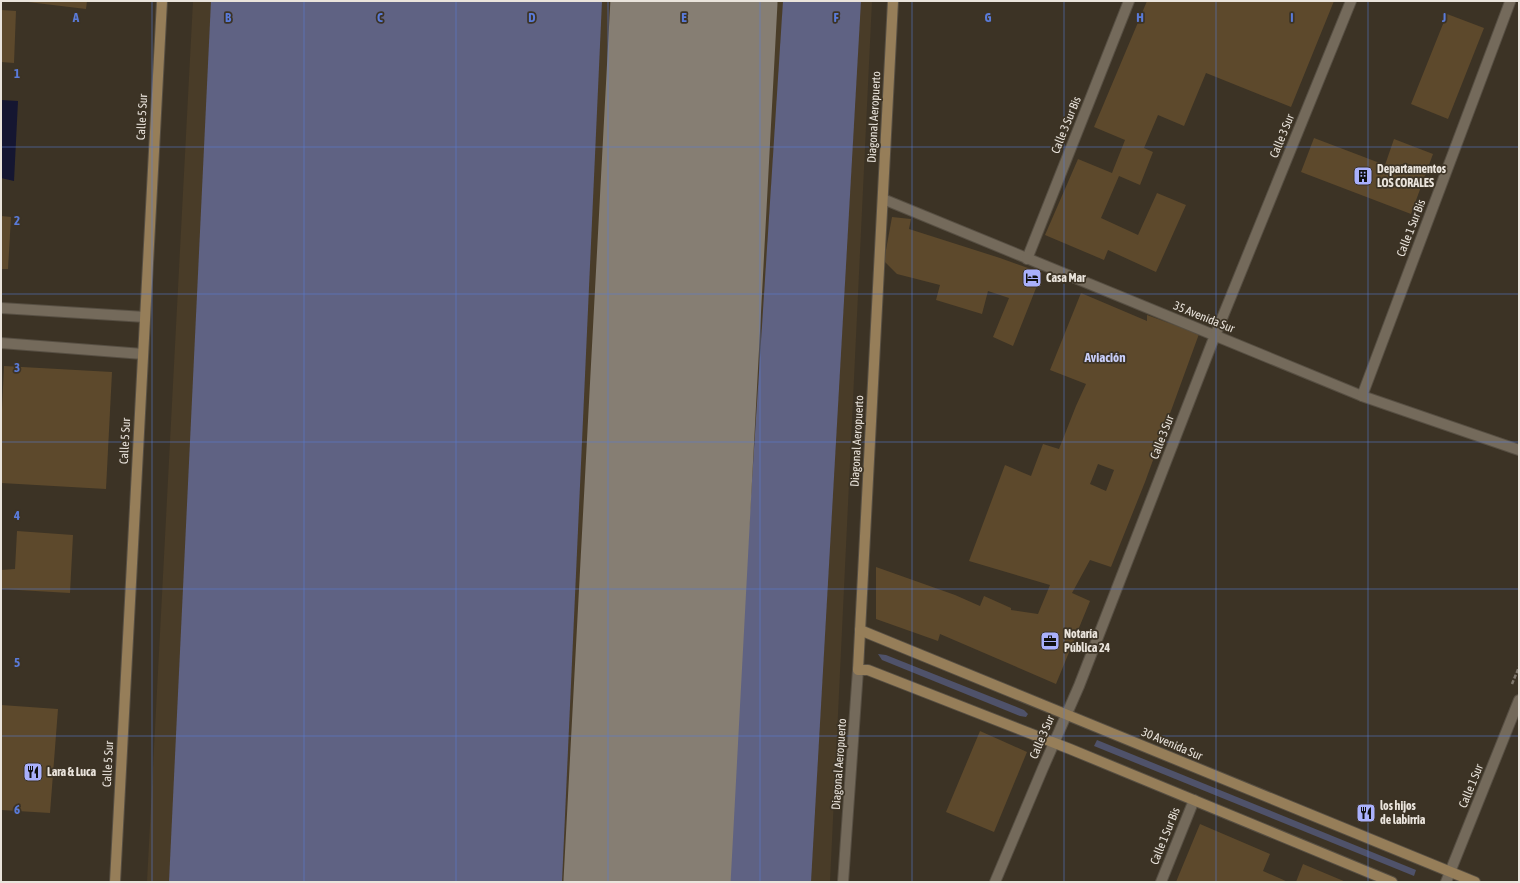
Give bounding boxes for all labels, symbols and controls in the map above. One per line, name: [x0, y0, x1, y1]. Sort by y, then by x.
text: A: [72, 10, 80, 25]
text: B: [225, 10, 232, 25]
text: C: [377, 10, 383, 25]
text: D: [528, 10, 536, 25]
text: E: [681, 10, 687, 25]
text: F: [833, 10, 839, 25]
text: G: [985, 10, 992, 25]
text: H: [1136, 10, 1144, 25]
text: I: [1290, 10, 1294, 25]
text: J: [1441, 10, 1446, 25]
text: 1: [14, 66, 20, 81]
street label: Diagonal Aeropuerto: [865, 71, 883, 163]
street label: Calle 5 Sur: [134, 93, 150, 140]
street label: Calle 3 Sur Bis: [1048, 94, 1084, 156]
street label: Calle 3 Sur: [1267, 112, 1297, 160]
place label: Departamentos LOS CORALES: [1377, 162, 1447, 190]
building icon: Departamentos LOS CORALES: [1352, 165, 1374, 187]
street label: Calle 1 Sur Bis: [1394, 197, 1428, 259]
text: 2: [14, 213, 20, 228]
hotel icon: Casa Mar: [1021, 267, 1043, 289]
place label: Casa Mar: [1046, 271, 1086, 285]
street label: 35 Avenida Sur: [1171, 298, 1237, 336]
district label: Aviación: [1084, 350, 1125, 365]
text: 3: [14, 360, 20, 375]
street label: Diagonal Aeropuerto: [848, 395, 866, 487]
street label: Calle 3 Sur: [1147, 413, 1177, 461]
street label: Calle 5 Sur: [117, 417, 133, 464]
text: 4: [13, 508, 20, 523]
place label: Notaría Pública 24: [1064, 627, 1111, 655]
office icon: Notaría Pública 24: [1039, 630, 1061, 652]
text: 5: [14, 655, 20, 670]
street label: Calle 3 Sur: [1027, 713, 1058, 761]
street label: Diagonal Aeropuerto: [829, 717, 849, 810]
street label: 30 Avenida Sur: [1139, 725, 1205, 763]
street label: Calle 5 Sur: [100, 740, 116, 787]
restaurant icon: Lara & Luca: [22, 761, 44, 783]
street label: Calle 1 Sur: [1456, 762, 1486, 810]
place label: Lara & Luca: [47, 765, 97, 779]
place label: los hijos de labirria: [1380, 799, 1426, 827]
text: 6: [14, 802, 20, 817]
restaurant icon: los hijos de labirria: [1355, 802, 1377, 824]
street label: Calle 1 Sur Bis: [1147, 805, 1183, 867]

